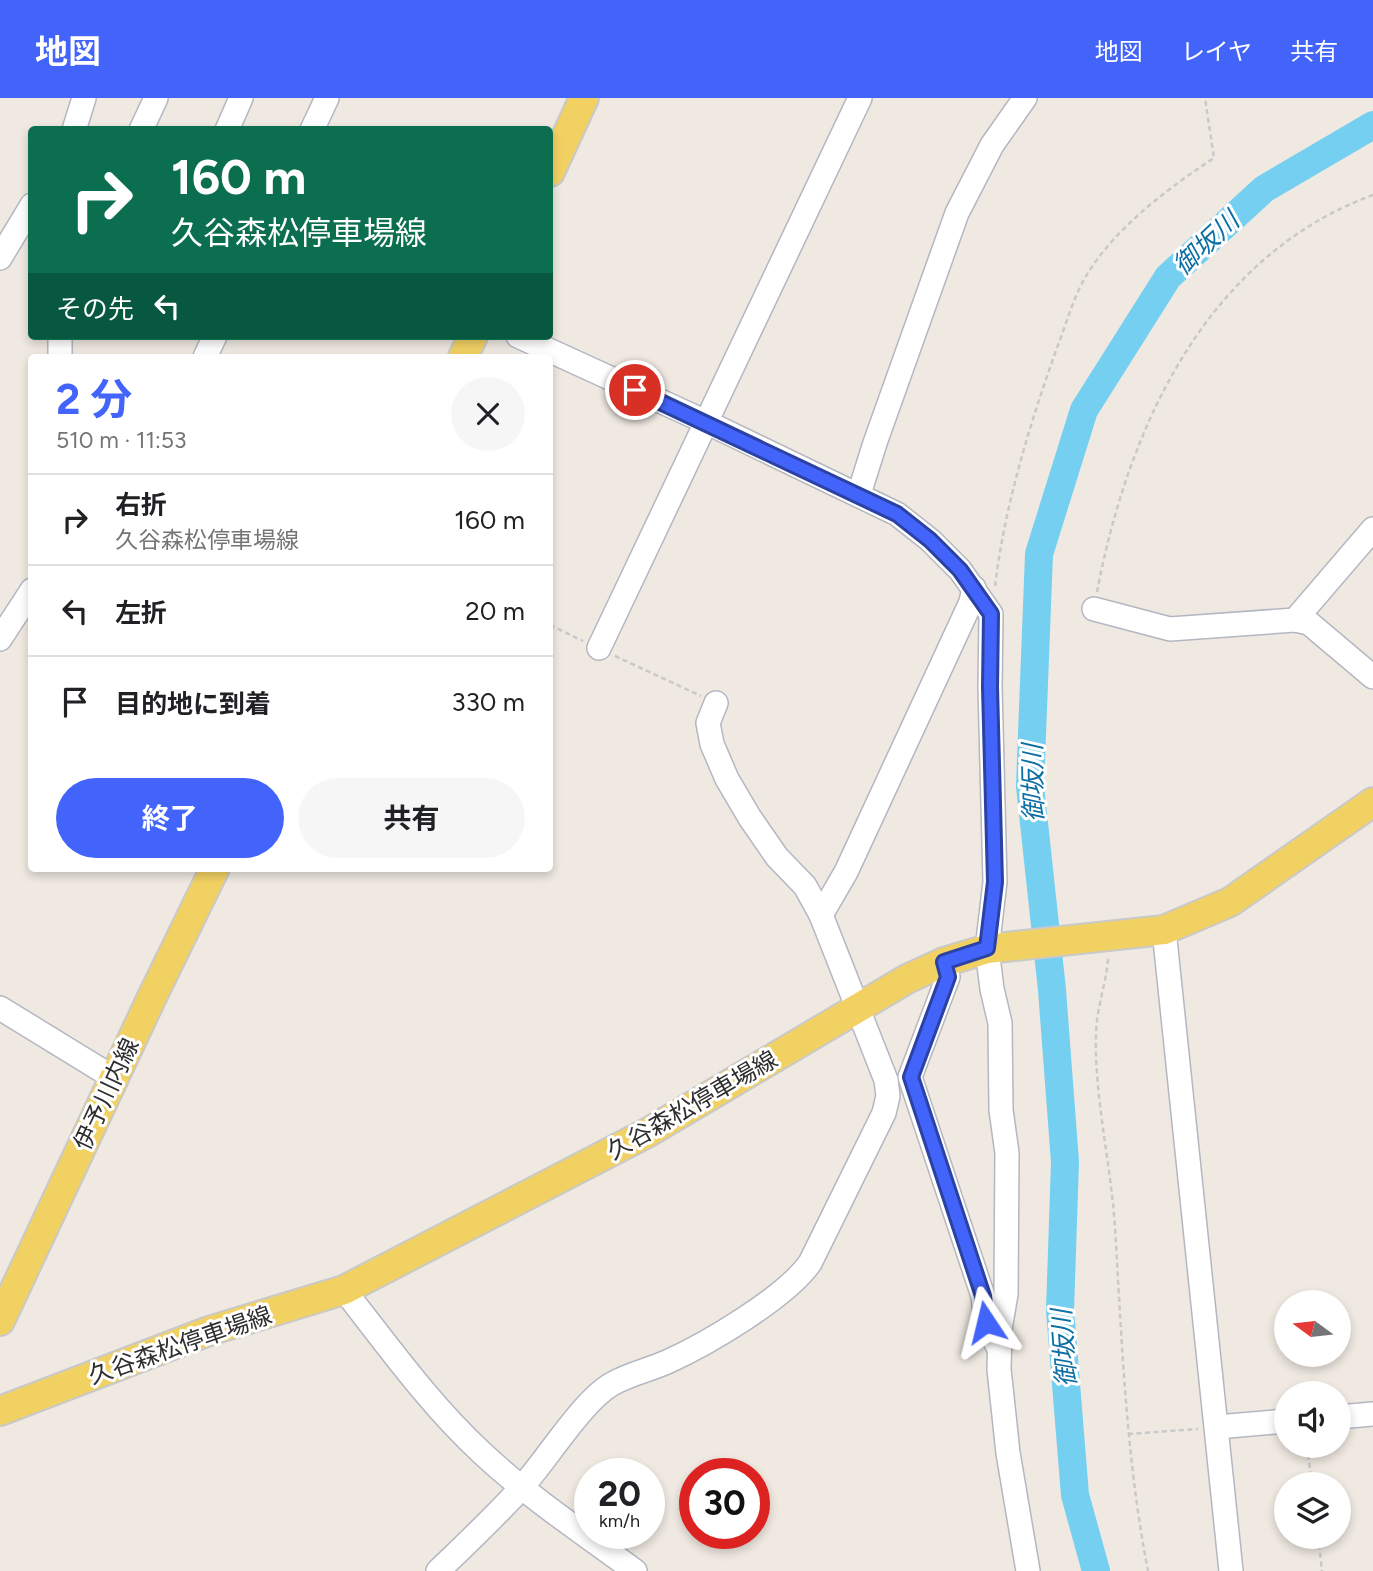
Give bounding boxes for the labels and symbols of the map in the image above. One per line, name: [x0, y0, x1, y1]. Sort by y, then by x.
water label: 御坂川: [1167, 203, 1248, 281]
pin: [605, 360, 665, 420]
water label: 御坂川: [1016, 741, 1050, 822]
street label: 伊予川内線: [68, 1033, 144, 1155]
street label: 久谷森松停車場線: [602, 1044, 782, 1166]
position arrow: [949, 1285, 1023, 1359]
north arrow: [1274, 1290, 1351, 1367]
street label: 久谷森松停車場線: [85, 1300, 275, 1390]
water label: 御坂川: [1045, 1305, 1083, 1388]
speed limit sign: 30: [679, 1458, 770, 1549]

